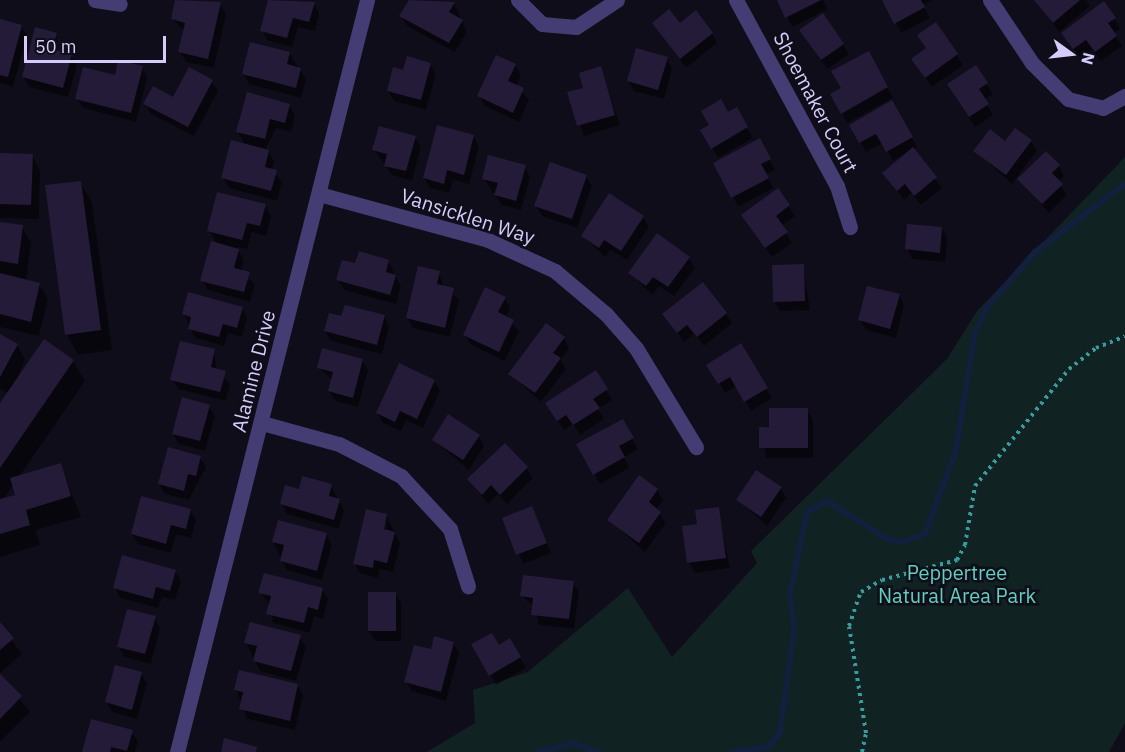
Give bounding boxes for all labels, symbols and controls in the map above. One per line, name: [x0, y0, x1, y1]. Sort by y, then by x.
scale bar: [27, 24, 170, 62]
north arrow: [1041, 24, 1101, 84]
street label: Shoemaker Court: [769, 28, 863, 176]
text: 50 m: [35, 35, 77, 58]
text: N: [1077, 50, 1100, 67]
street label: Vansicklen Way: [398, 183, 538, 249]
street label: Alamine Drive: [226, 308, 280, 434]
park label: Peppertree Natural Area Park: [878, 561, 1036, 608]

